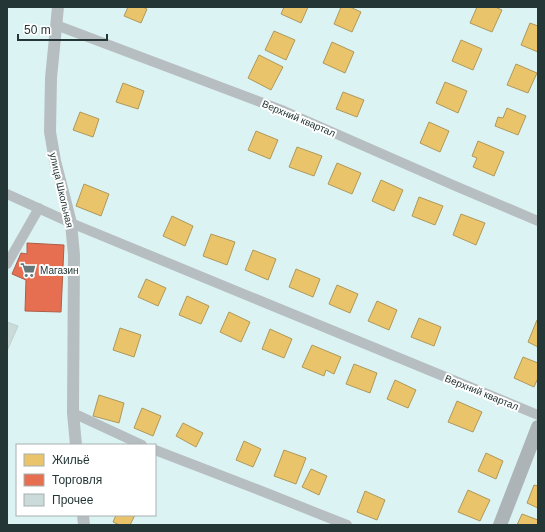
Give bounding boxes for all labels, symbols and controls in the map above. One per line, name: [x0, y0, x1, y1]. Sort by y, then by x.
scale bar: [18, 16, 107, 42]
text: 50 m: [24, 23, 51, 37]
street label: Верхний квартал: [261, 98, 337, 139]
street label: улица Школьная: [48, 151, 76, 229]
supermarket icon: Магазин: [19, 261, 37, 279]
place label: Магазин: [40, 265, 79, 276]
street label: Верхний квартал: [443, 373, 520, 412]
legend: [16, 444, 156, 516]
text: Жильё: [52, 453, 90, 467]
text: Торговля: [52, 473, 102, 487]
text: Прочее: [52, 493, 94, 507]

